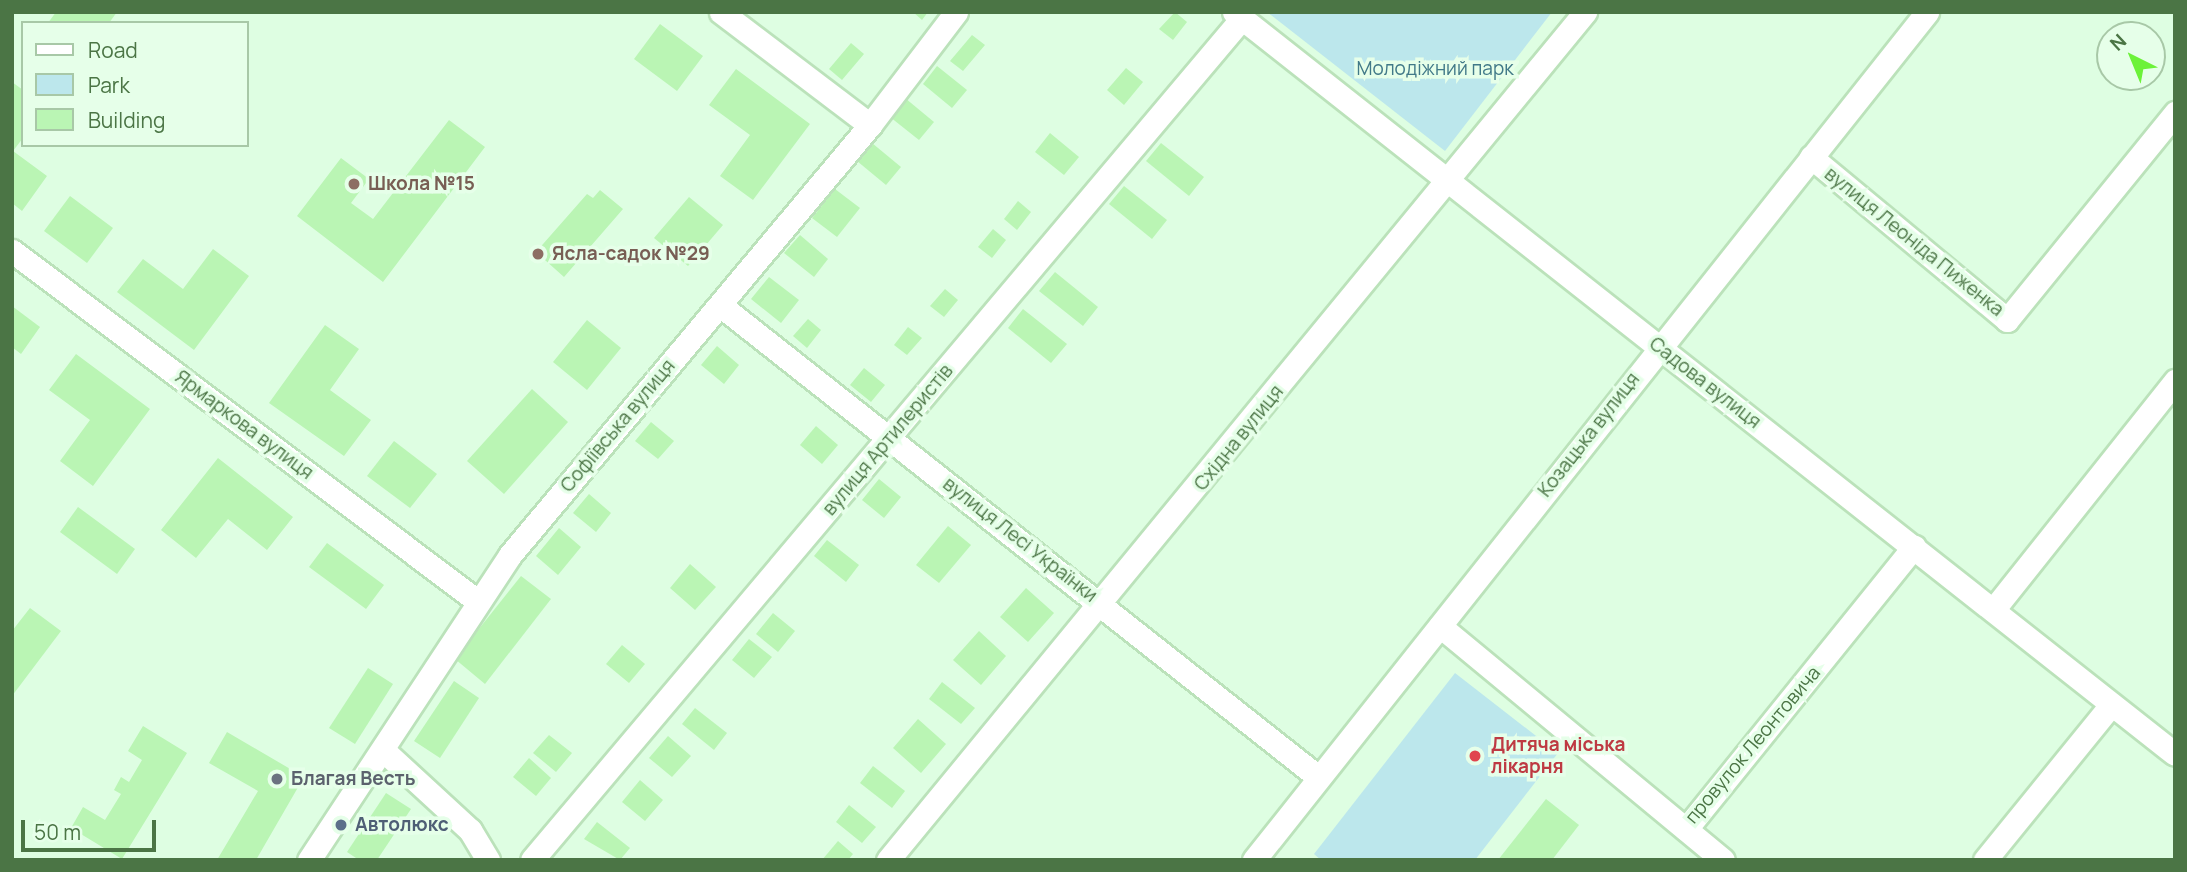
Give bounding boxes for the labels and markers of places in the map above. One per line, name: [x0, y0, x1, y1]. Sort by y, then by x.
place label: Школа №15: [368, 173, 475, 195]
marker: Школа №15: [346, 176, 362, 192]
place label: Ясла-садок №29: [552, 243, 710, 265]
marker: Ясла-садок №29: [530, 246, 546, 262]
place label: Дитяча міська лікарня: [1491, 734, 1625, 778]
marker: Дитяча міська лікарня: [1465, 746, 1485, 766]
place label: Благая Весть: [291, 768, 415, 790]
marker: Благая Весть: [269, 771, 285, 787]
place label: Автолюкс: [355, 814, 449, 836]
marker: Автолюкс: [333, 817, 349, 833]

